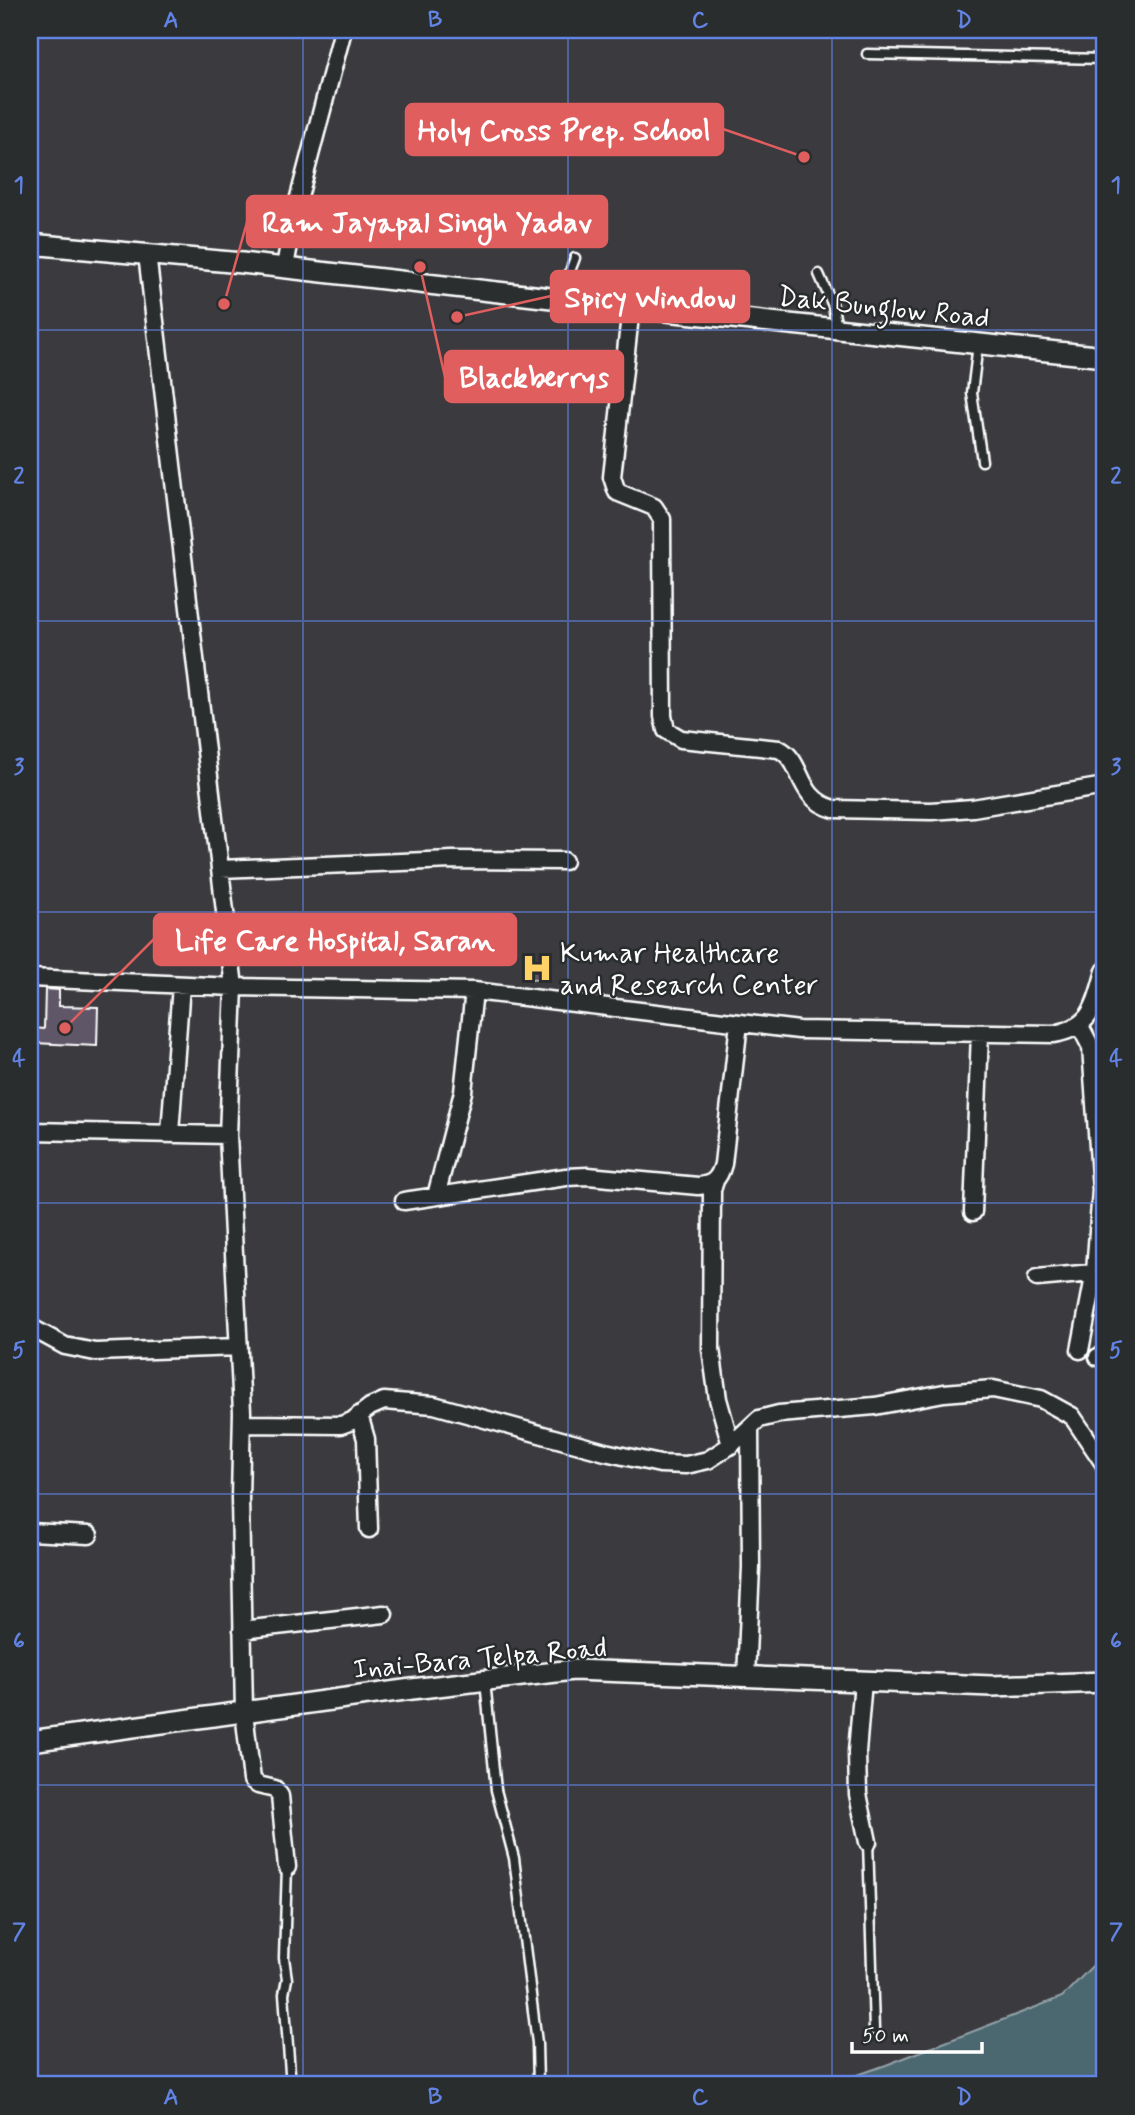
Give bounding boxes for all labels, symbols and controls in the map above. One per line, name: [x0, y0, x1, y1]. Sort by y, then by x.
text: A: [163, 6, 179, 36]
text: B: [428, 6, 443, 36]
text: C: [692, 6, 709, 36]
text: D: [956, 6, 972, 36]
callout: Holy Cross Prep. School: [406, 104, 723, 155]
text: Holy Cross Prep. School: [417, 112, 711, 151]
text: 1: [14, 171, 24, 201]
text: 1: [1111, 171, 1121, 201]
callout: Ram Jayapal Singh Yadav: [247, 196, 607, 247]
text: Ram Jayapal Singh Yadav: [262, 204, 592, 246]
callout: Spicy Window: [551, 271, 749, 322]
text: Spicy Window: [564, 279, 736, 318]
street label: Dak Bunglow Road: [776, 279, 991, 341]
callout: Blackberrys: [445, 351, 623, 402]
text: Blackberrys: [459, 359, 610, 398]
text: 2: [13, 462, 25, 492]
text: 2: [1110, 462, 1122, 492]
text: 3: [14, 753, 25, 783]
text: 3: [1111, 753, 1122, 783]
callout: Life Care Hospital, Saran: [154, 914, 516, 965]
text: Life Care Hospital, Saran: [175, 922, 495, 961]
place label: Kumar Healthcare and Research Center: [560, 936, 818, 1005]
hospital icon: Kumar Healthcare and Research Center: [520, 951, 554, 985]
text: 4: [12, 1044, 26, 1074]
text: 4: [1109, 1044, 1123, 1074]
text: 5: [12, 1336, 26, 1366]
text: 5: [1109, 1336, 1123, 1366]
text: 6: [13, 1627, 25, 1657]
text: 6: [1110, 1627, 1122, 1657]
street label: Inai-Bara Telpa Road: [352, 1630, 609, 1689]
text: 7: [12, 1918, 26, 1948]
text: 7: [1109, 1918, 1123, 1948]
scale bar: [852, 2010, 981, 2054]
text: 50 m: [862, 2022, 909, 2050]
text: A: [163, 2083, 179, 2113]
text: B: [428, 2083, 443, 2113]
text: C: [692, 2083, 709, 2113]
text: D: [956, 2083, 972, 2113]

